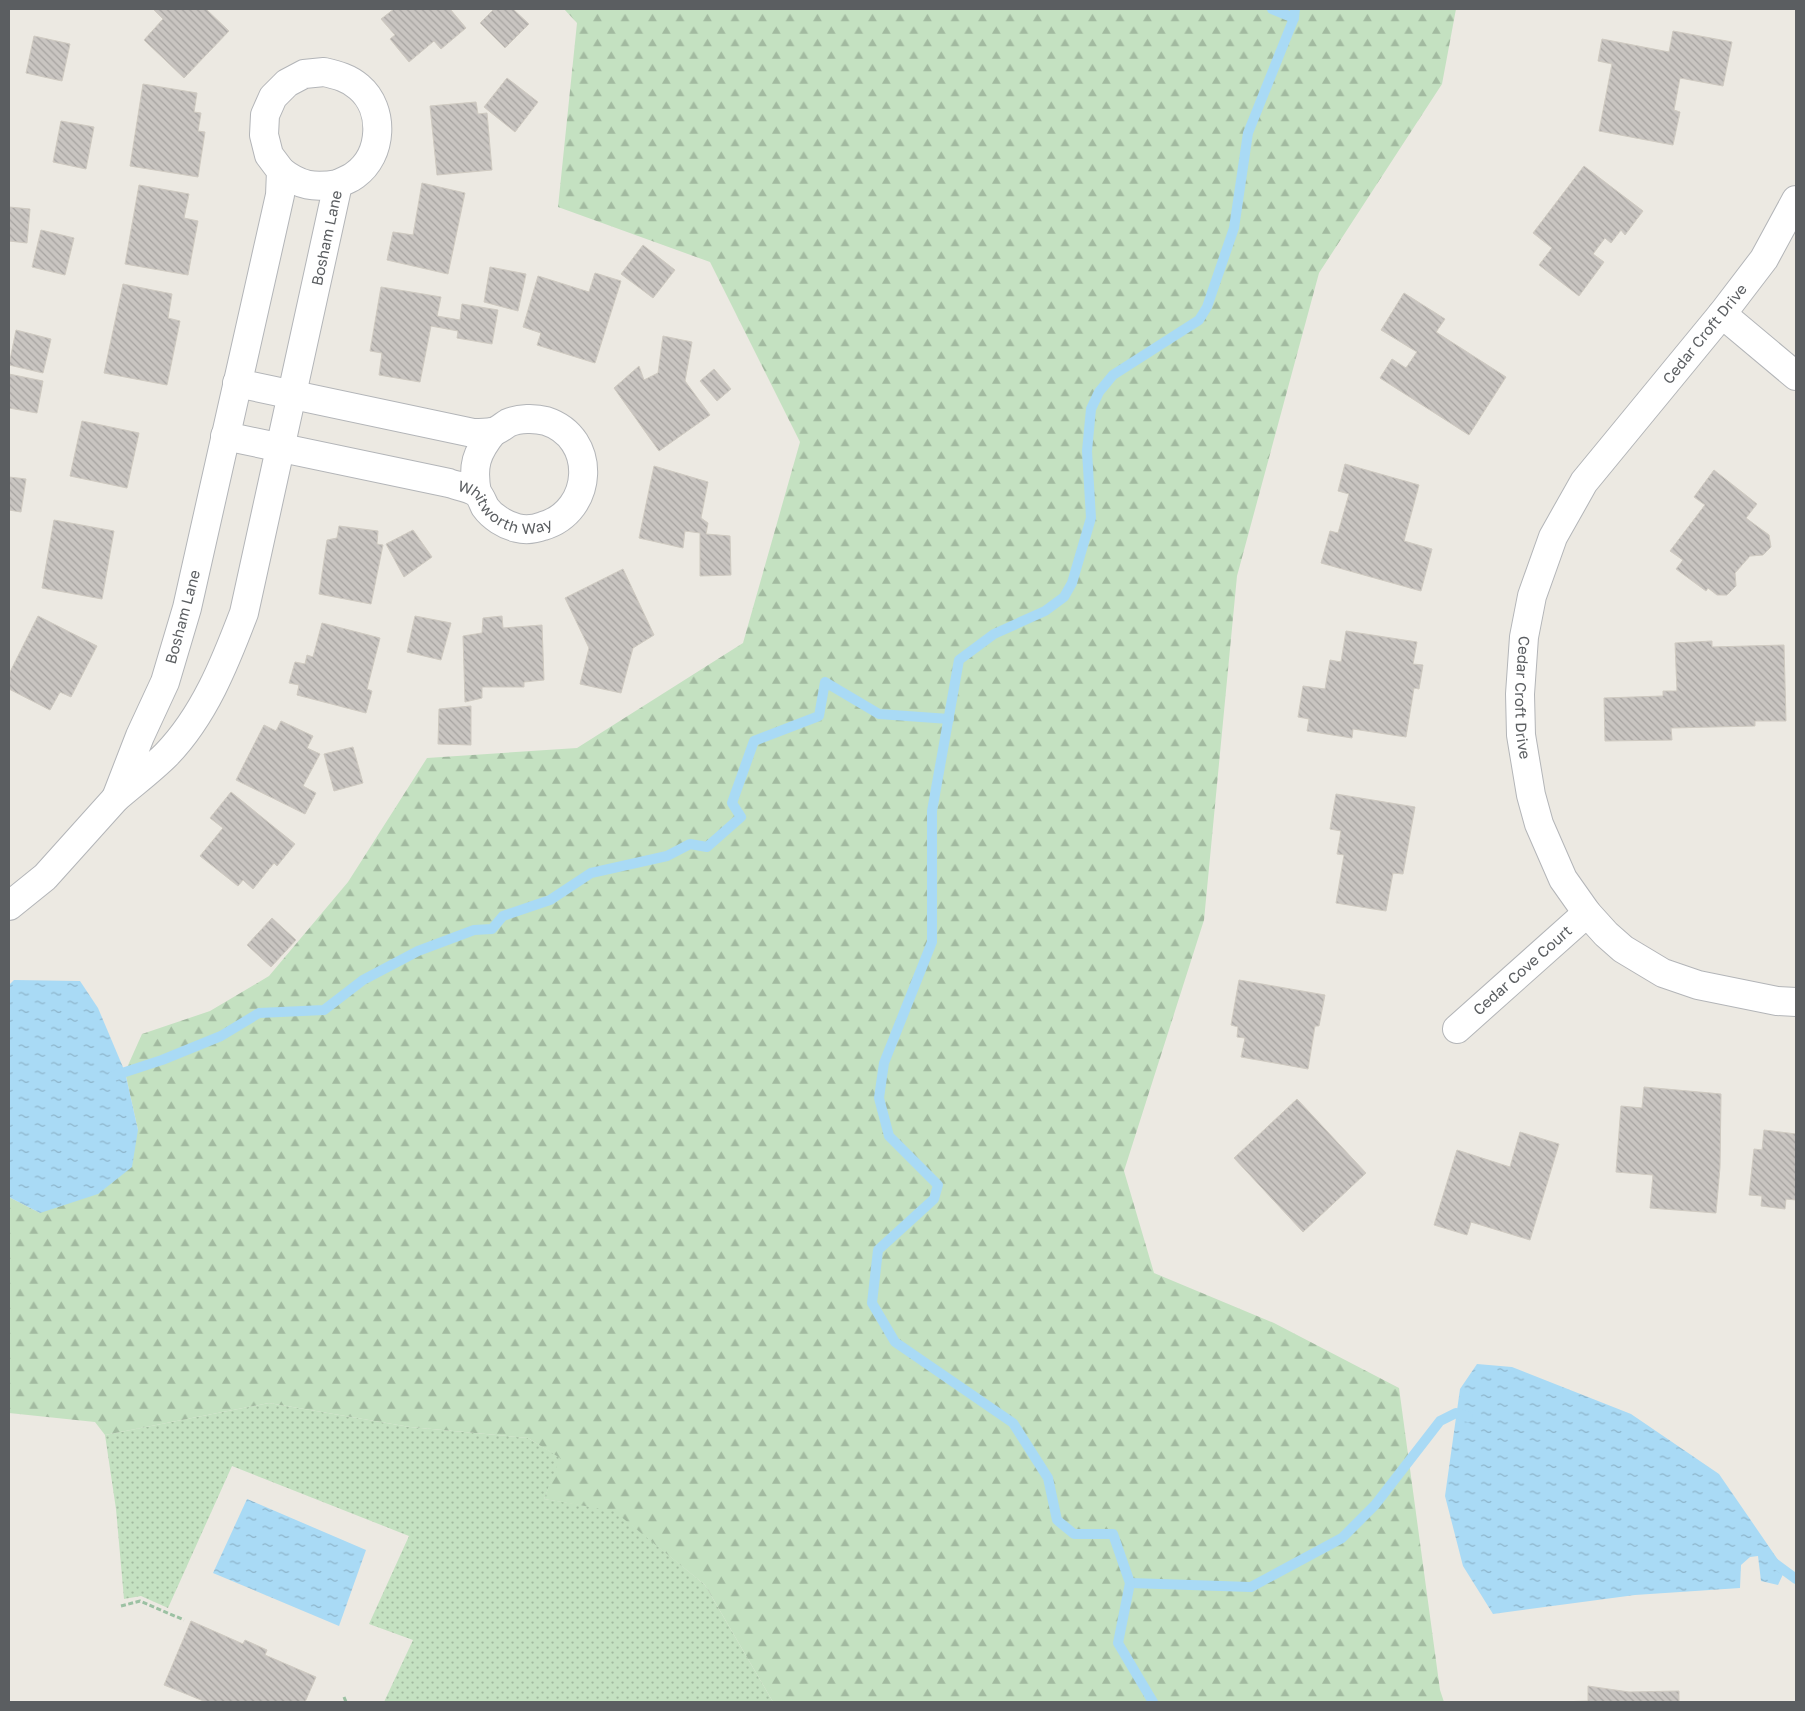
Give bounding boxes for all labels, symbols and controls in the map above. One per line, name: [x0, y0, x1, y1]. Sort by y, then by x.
street label: Bosham Lane: [307, 188, 345, 287]
street label: Cedar Croft Drive: [1658, 279, 1750, 387]
street label: Whitworth Way: [456, 476, 555, 537]
street label: Bosham Lane: [161, 567, 203, 666]
street label: Cedar Croft Drive: [1512, 635, 1535, 761]
street label: Cedar Cove Court: [1469, 921, 1575, 1018]

